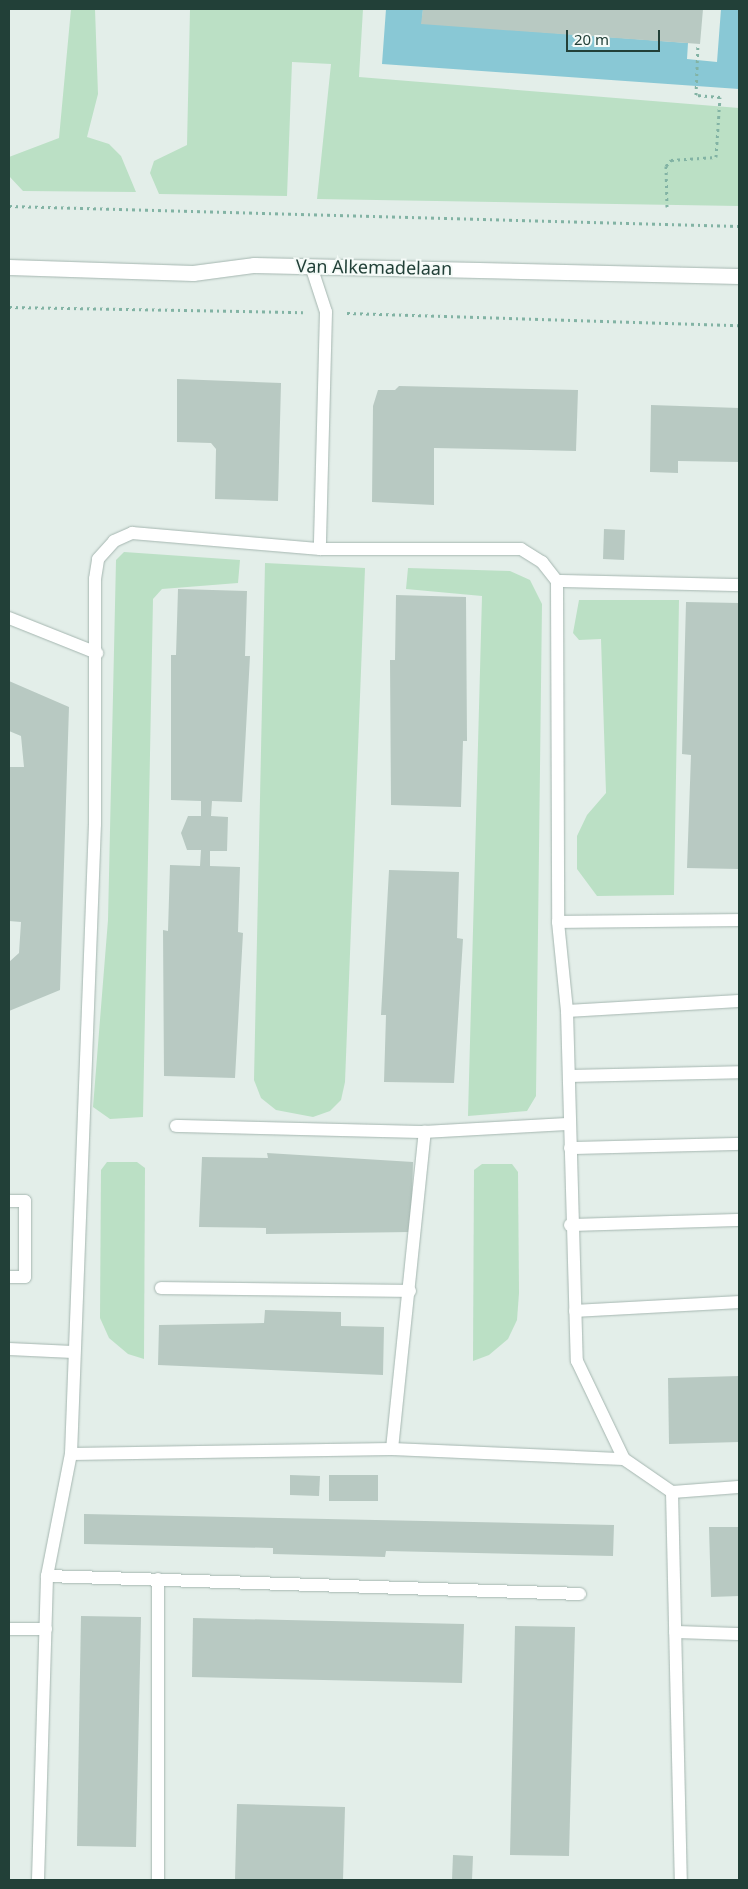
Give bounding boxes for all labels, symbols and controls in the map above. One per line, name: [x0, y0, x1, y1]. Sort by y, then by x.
scale bar: [568, 20, 662, 52]
text: 20 m: [574, 29, 609, 49]
street label: Van Alkemadelaan: [296, 255, 452, 279]

